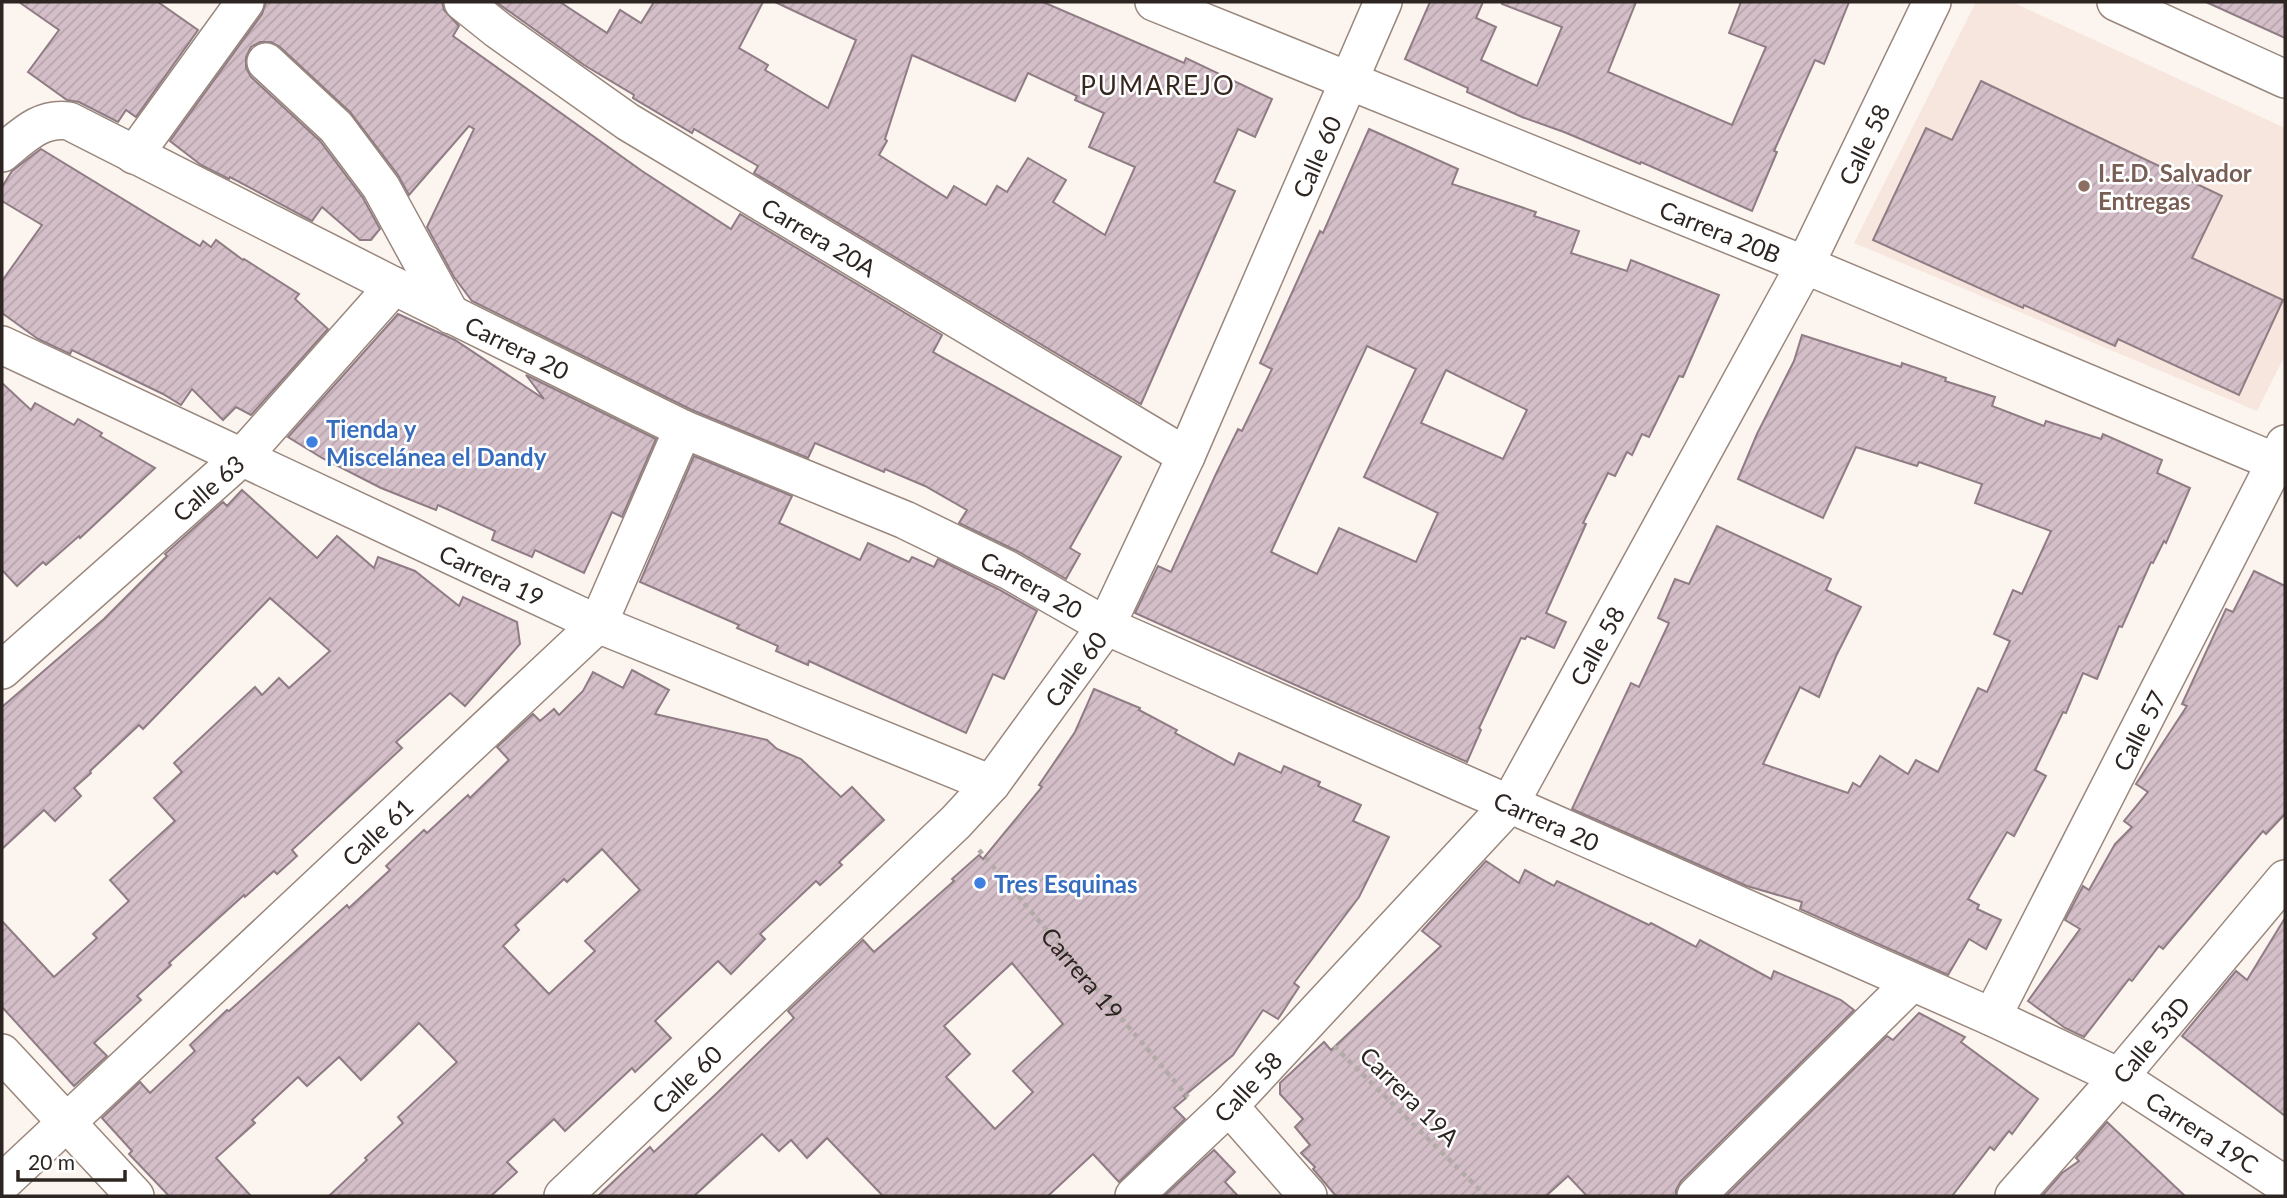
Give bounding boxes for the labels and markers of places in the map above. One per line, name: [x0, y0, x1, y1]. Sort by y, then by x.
place label: I.E.D. Salvador Entregas: [2098, 158, 2252, 215]
marker: I.E.D. Salvador Entregas: [2076, 178, 2092, 194]
place label: Tienda y Miscelánea el Dandy: [326, 414, 547, 471]
marker: Tienda y Miscelánea el Dandy: [304, 434, 320, 450]
place label: Tres Esquinas: [994, 869, 1137, 898]
marker: Tres Esquinas: [972, 875, 988, 891]

